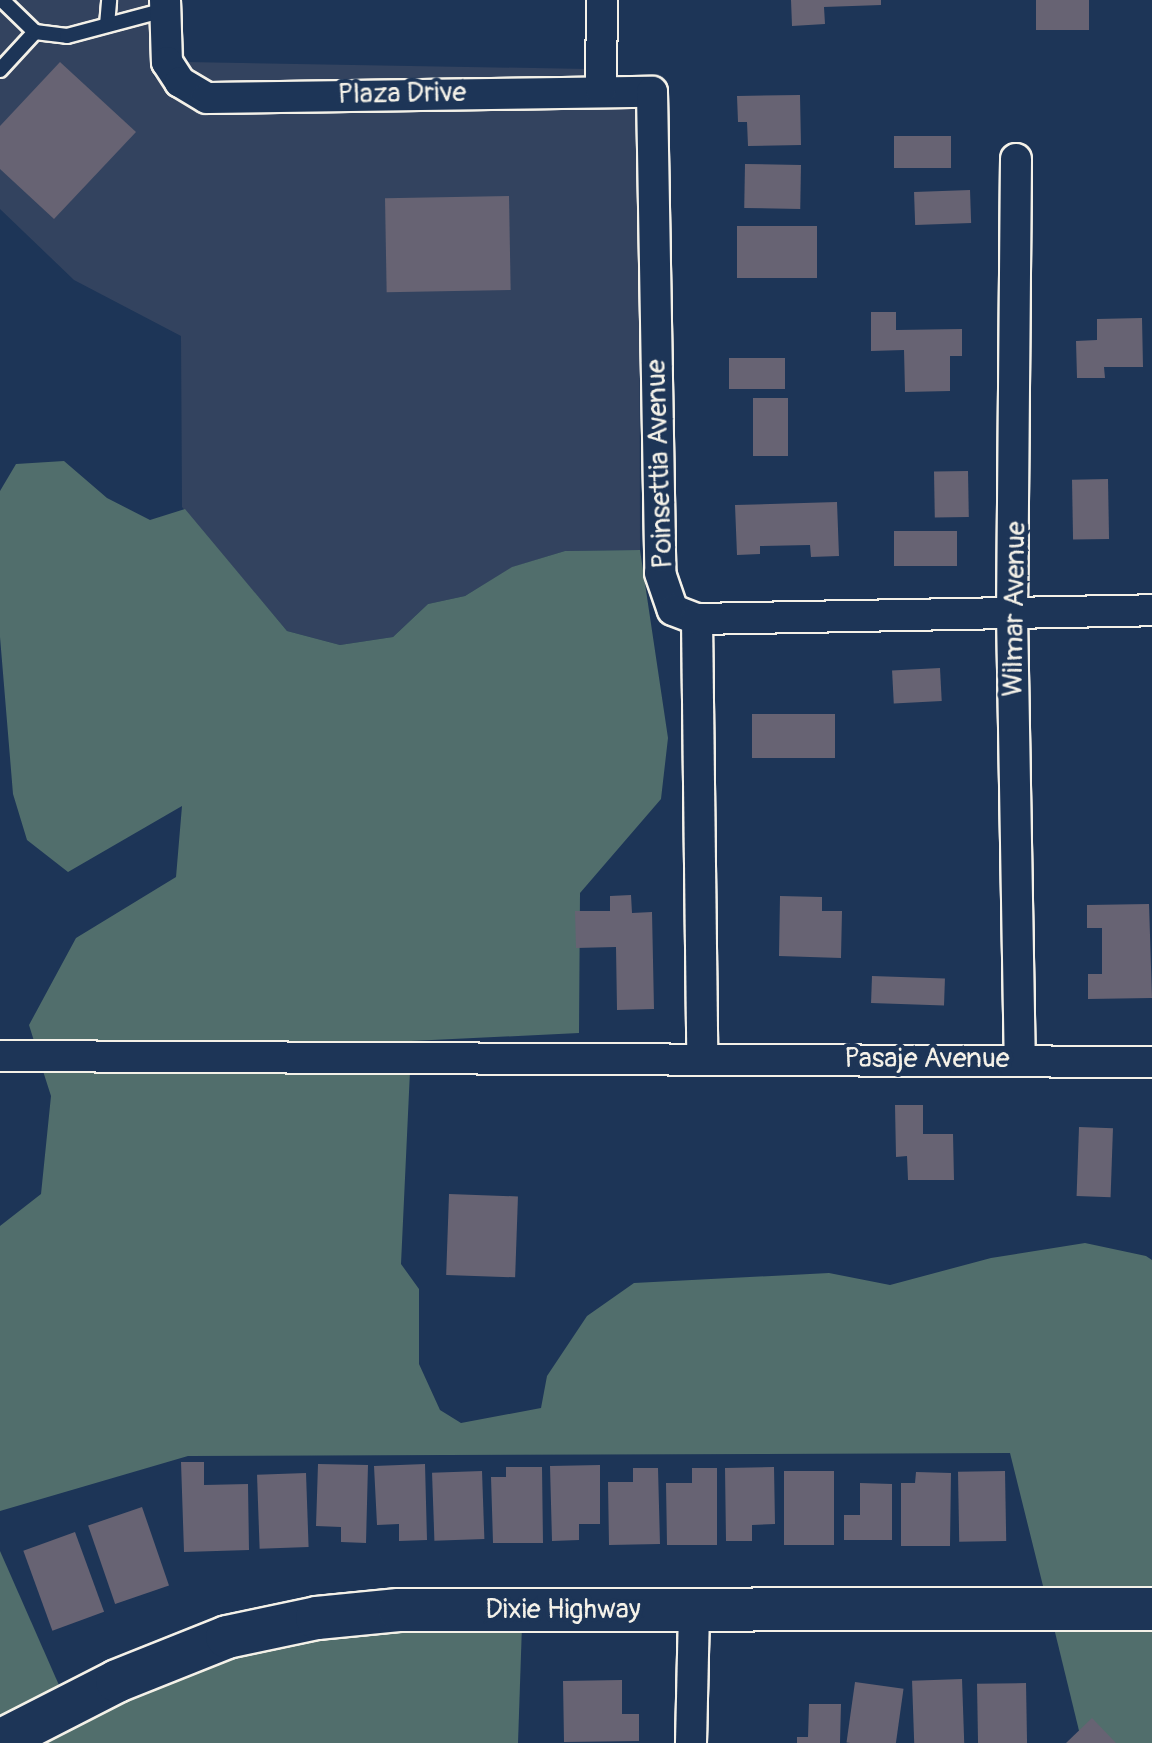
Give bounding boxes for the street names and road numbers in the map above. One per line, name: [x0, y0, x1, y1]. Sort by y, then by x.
street label: Plaza Drive: [337, 76, 467, 112]
street label: Poinsettia Avenue: [640, 359, 680, 569]
street label: Wilmar Avenue: [997, 521, 1033, 697]
street label: Pasaje Avenue: [844, 1042, 1010, 1076]
street label: Dixie Highway: [485, 1593, 641, 1627]

